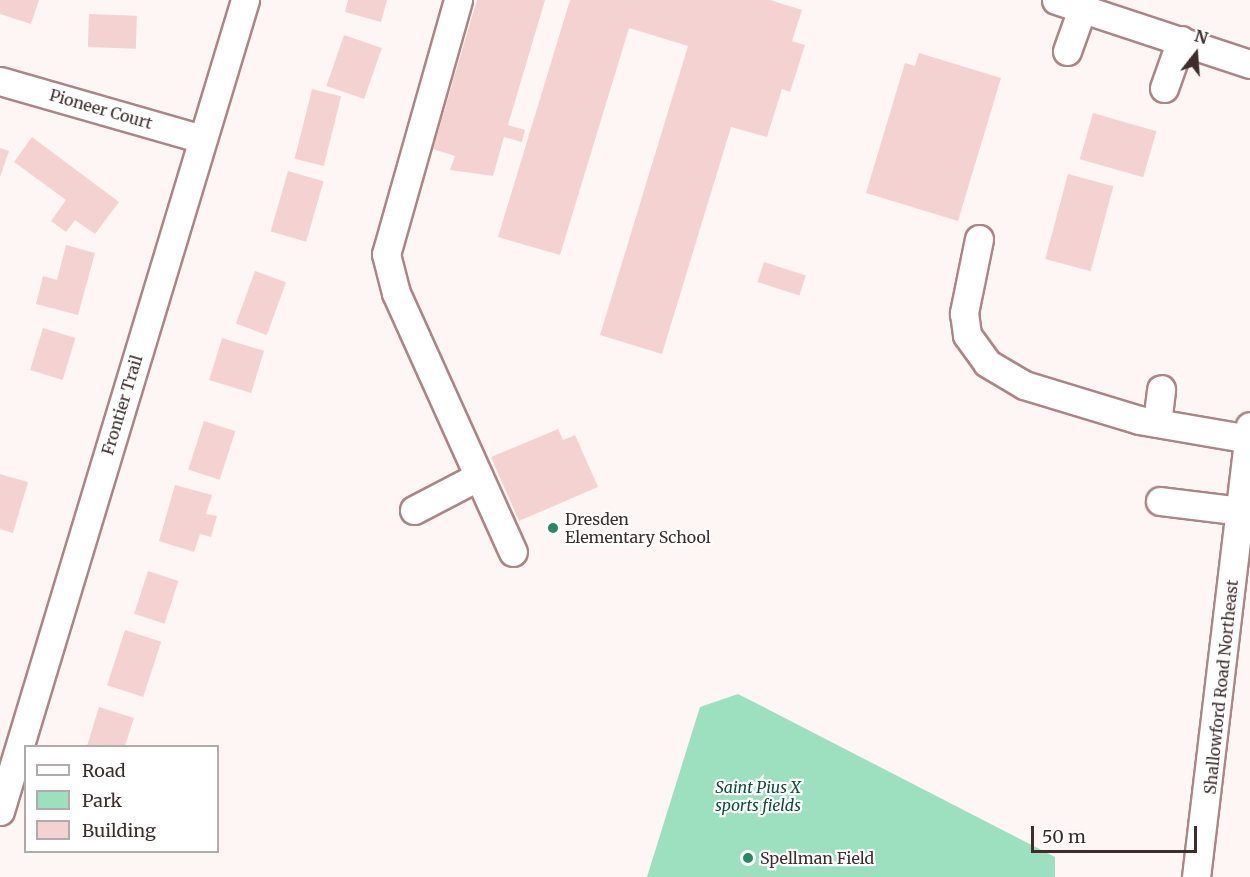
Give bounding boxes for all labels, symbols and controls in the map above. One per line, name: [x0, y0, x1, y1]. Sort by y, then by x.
north arrow: [1166, 24, 1226, 84]
text: N: [1192, 25, 1210, 48]
street label: Pioneer Court: [47, 85, 155, 133]
street label: Frontier Trail: [98, 353, 146, 457]
place label: Dresden Elementary School: [565, 509, 711, 547]
marker: Dresden Elementary School: [546, 521, 560, 535]
street label: Shallowford Road Northeast: [1200, 579, 1242, 795]
legend: [24, 745, 219, 853]
text: Road: [82, 759, 126, 782]
park label: Saint Pius X sports fields: [715, 777, 801, 815]
text: Park: [82, 789, 122, 812]
scale bar: [1034, 814, 1200, 852]
text: Building: [82, 819, 156, 842]
text: 50 m: [1042, 825, 1086, 848]
place label: Spellman Field: [760, 848, 874, 868]
marker: Spellman Field: [741, 851, 755, 865]

